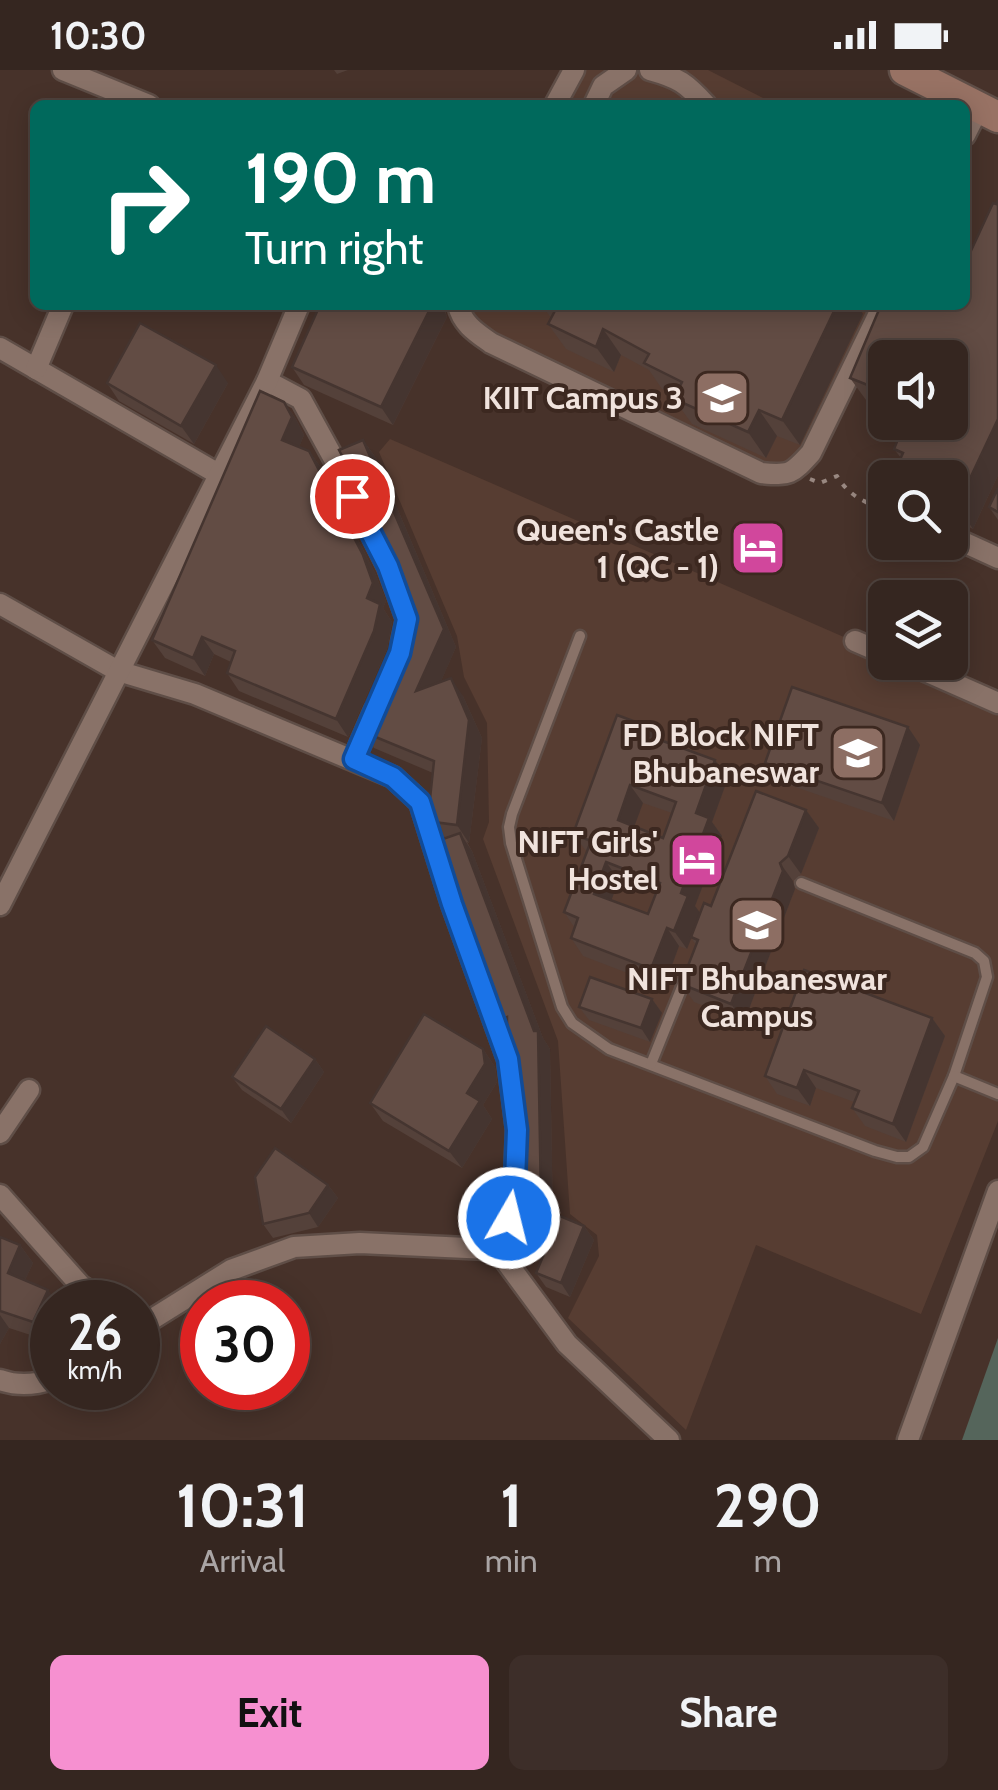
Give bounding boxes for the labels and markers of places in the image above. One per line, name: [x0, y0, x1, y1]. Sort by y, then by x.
school or university icon: KIIT Campus 3: [692, 368, 752, 428]
place label: KIIT Campus 3: [483, 378, 683, 417]
pin: [310, 454, 395, 539]
place label: Queen's Castle 1 (QC - 1): [516, 510, 719, 586]
hotel icon: Queen's Castle 1 (QC - 1): [728, 518, 788, 578]
place label: FD Block NIFT Bhubaneswar: [622, 715, 819, 791]
school or university icon: FD Block NIFT Bhubaneswar: [828, 723, 888, 783]
place label: NIFT Girls' Hostel: [518, 822, 658, 898]
hotel icon: NIFT Girls' Hostel: [667, 830, 727, 890]
school or university icon: NIFT Bhubaneswar Campus: [727, 895, 787, 955]
place label: NIFT Bhubaneswar Campus: [627, 959, 887, 1035]

